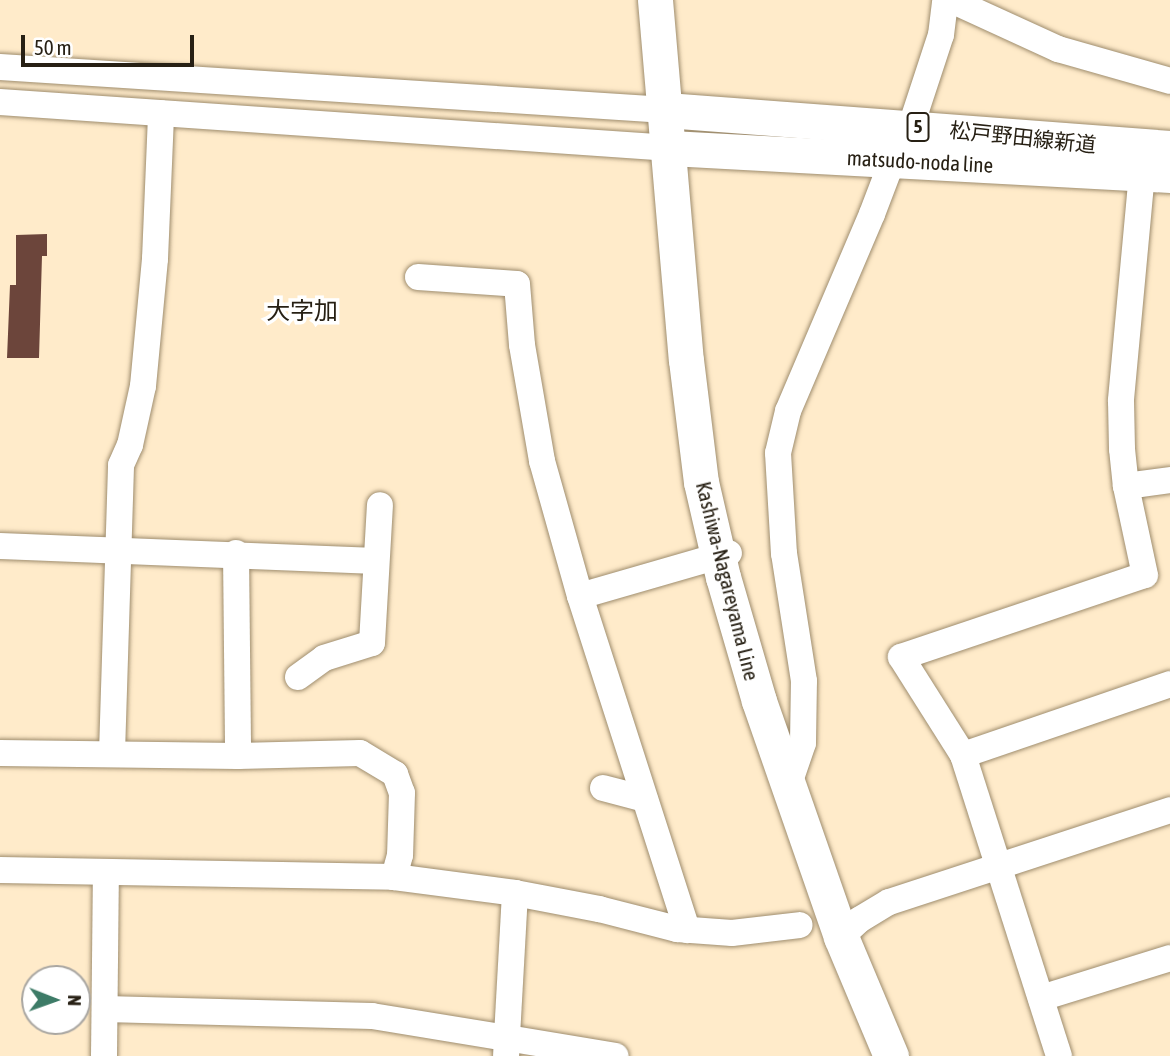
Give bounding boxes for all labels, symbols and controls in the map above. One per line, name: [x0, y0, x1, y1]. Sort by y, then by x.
scale bar: [24, 21, 198, 65]
text: 50 m: [34, 35, 72, 59]
road number: 5: [906, 111, 930, 142]
street label: 松戸野田線新道: [949, 117, 1097, 157]
street label: matsudo-noda line: [846, 145, 994, 177]
district label: 大字加: [266, 297, 338, 325]
street label: Kashiwa-Nagareyama Line: [691, 479, 765, 683]
north arrow: [21, 965, 91, 1035]
text: N: [64, 995, 86, 1006]

